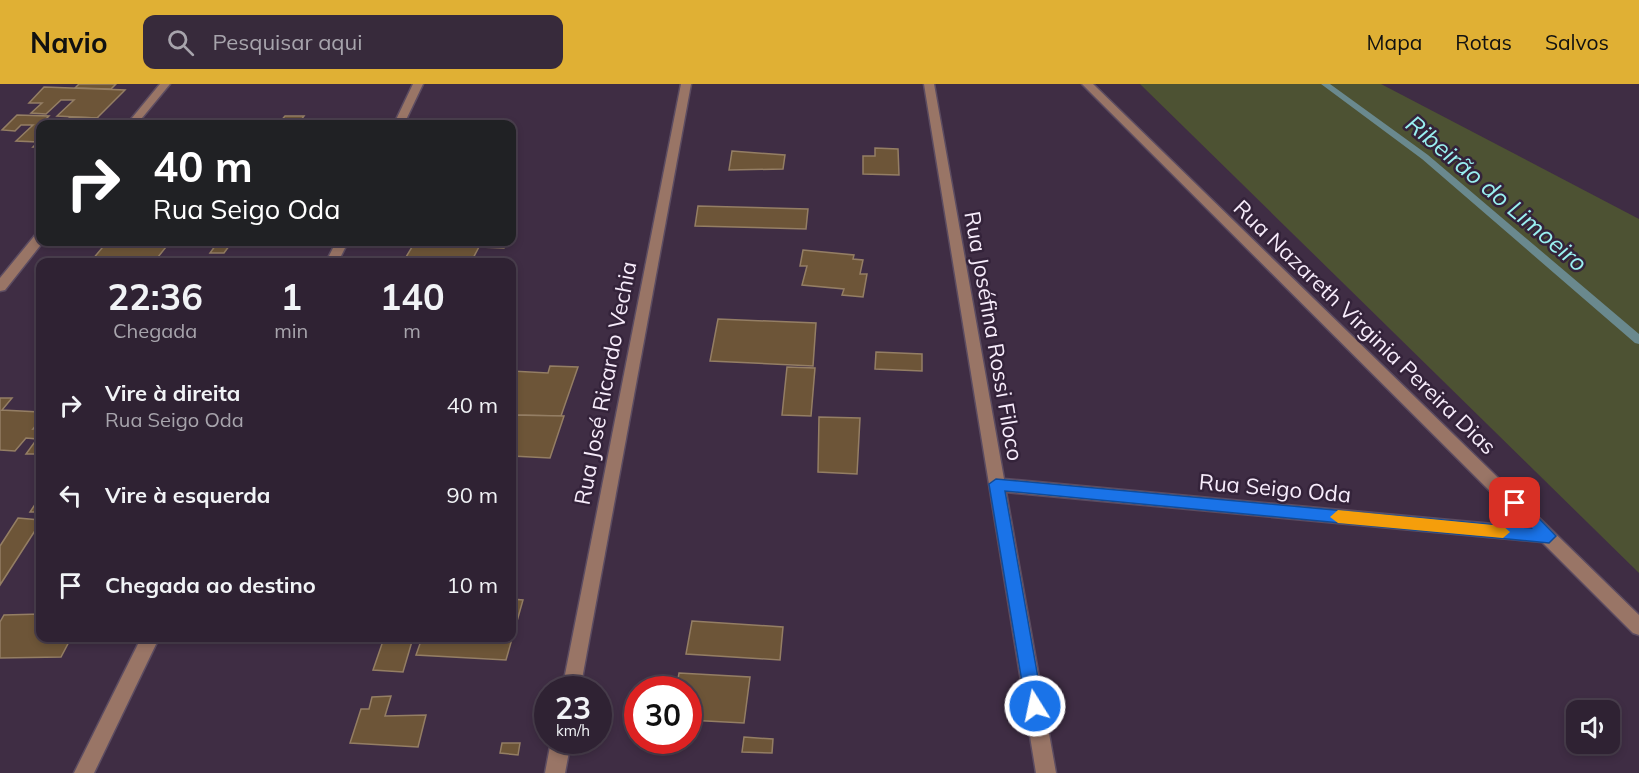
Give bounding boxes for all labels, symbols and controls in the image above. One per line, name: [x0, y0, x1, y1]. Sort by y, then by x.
search box: [143, 15, 563, 69]
text: Navio: [30, 25, 107, 60]
icon: search: [164, 26, 197, 59]
text: Pesquisar aqui: [212, 28, 363, 56]
text: Mapa: [1367, 29, 1422, 55]
text: Rotas: [1455, 29, 1512, 55]
text: Salvos: [1545, 29, 1609, 55]
water label: Ribeirão do Limoeiro: [1400, 108, 1594, 278]
text: 40 m: [153, 140, 253, 193]
icon: right: [54, 144, 132, 222]
text: Rua Seigo Oda: [153, 192, 340, 226]
street label: Rua Nazareth Virginia Pereira Dias: [1228, 194, 1502, 460]
street label: Rua Joséfina Rossi Filoco: [958, 209, 1030, 463]
street label: Rua José Ricardo Vechia: [568, 259, 642, 507]
text: 22:36: [107, 274, 203, 319]
text: 1: [280, 274, 302, 319]
text: 140: [380, 274, 445, 319]
text: Chegada: [113, 318, 197, 343]
text: min: [274, 318, 308, 343]
text: m: [403, 318, 421, 343]
text: Vire à direita: [105, 379, 240, 407]
icon: right: [54, 389, 87, 422]
text: 40 m: [447, 391, 498, 419]
text: Rua Seigo Oda: [105, 407, 244, 432]
street label: Rua Seigo Oda: [1198, 467, 1352, 509]
pin: [1489, 477, 1540, 528]
icon: left: [54, 479, 87, 512]
text: Vire à esquerda: [105, 481, 270, 509]
text: 90 m: [447, 481, 498, 509]
icon: arrive: [1498, 486, 1531, 519]
icon: arrive: [54, 569, 87, 602]
text: Chegada ao destino: [105, 571, 316, 599]
text: 10 m: [447, 571, 498, 599]
position arrow: [1003, 674, 1067, 738]
speed limit sign: 30: [624, 676, 702, 754]
text: 23: [555, 689, 591, 727]
map controls: [1566, 700, 1620, 754]
button: sound: [1566, 700, 1620, 754]
text: km/h: [556, 721, 590, 740]

